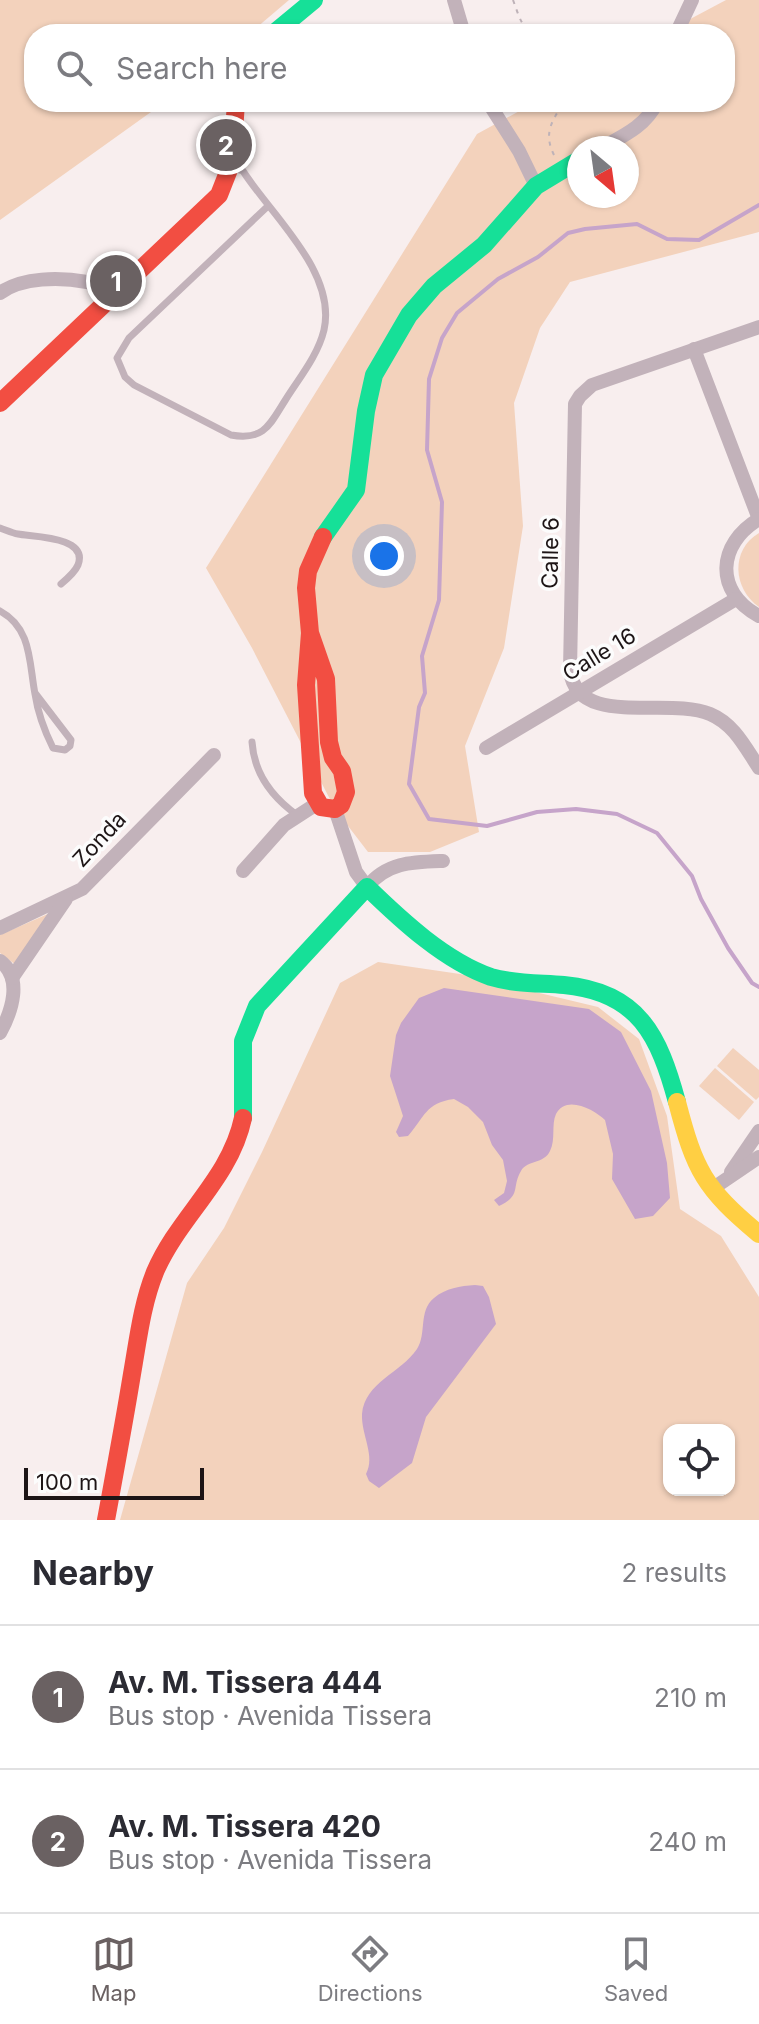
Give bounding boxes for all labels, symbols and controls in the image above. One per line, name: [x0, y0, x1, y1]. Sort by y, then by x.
search box: [24, 24, 735, 112]
icon: search: [52, 46, 96, 90]
text: Search here: [116, 50, 288, 86]
pin: 2: [200, 115, 252, 175]
north arrow: [567, 136, 639, 208]
pin: 1: [90, 251, 142, 311]
street label: Calle 6: [536, 517, 564, 589]
your location: [364, 536, 404, 576]
street label: Calle 16: [558, 622, 640, 686]
street label: Zonda: [67, 806, 131, 872]
map controls: [663, 1424, 735, 1496]
button: locate: [663, 1424, 735, 1496]
scale bar: [24, 1464, 204, 1500]
text: 100 m: [36, 1469, 98, 1495]
text: Nearby: [32, 1552, 154, 1593]
text: 2 results: [622, 1557, 727, 1588]
text: Av. M. Tissera 444: [108, 1664, 382, 1700]
text: 1: [52, 1682, 64, 1713]
text: 210 m: [654, 1682, 727, 1713]
text: Bus stop · Avenida Tissera: [108, 1700, 432, 1731]
text: Av. M. Tissera 420: [108, 1808, 381, 1844]
text: 2: [50, 1826, 66, 1857]
text: 240 m: [648, 1826, 727, 1857]
text: Bus stop · Avenida Tissera: [108, 1844, 432, 1875]
tab: Map: [91, 1932, 136, 2006]
tab: Directions: [318, 1932, 423, 2006]
tab: Saved: [604, 1932, 668, 2006]

